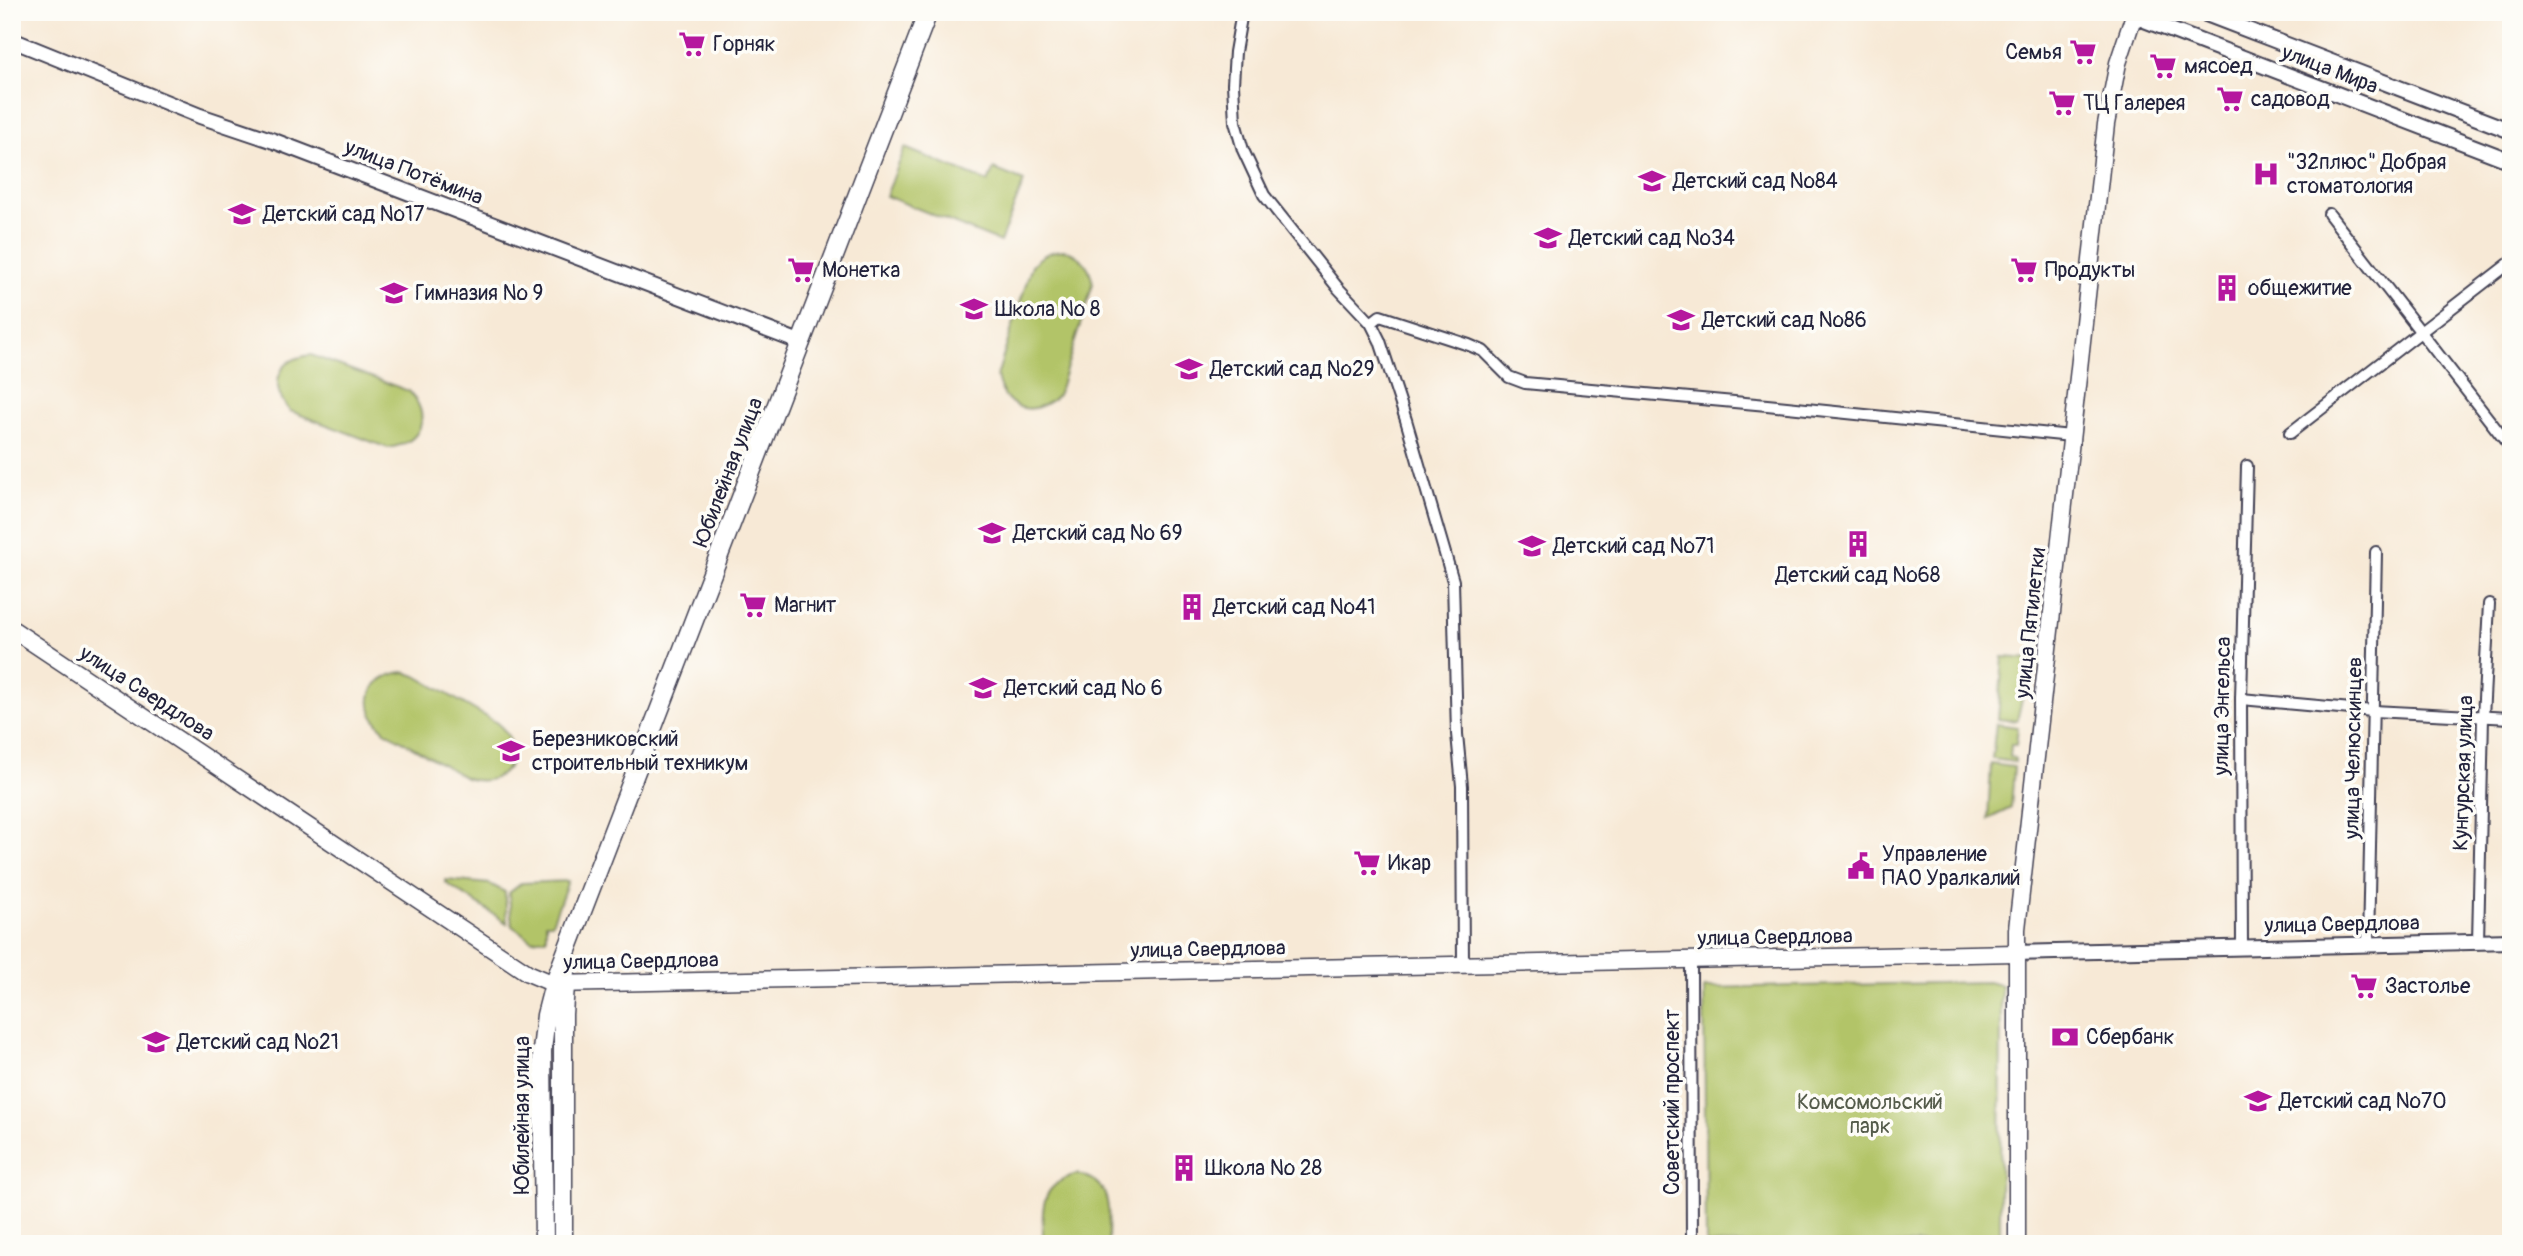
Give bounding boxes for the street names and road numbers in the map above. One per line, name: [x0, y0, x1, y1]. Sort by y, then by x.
street label: улица Мира: [2277, 38, 2382, 100]
street label: улица Потёмина: [340, 133, 487, 211]
street label: Юбилейная улица: [688, 394, 769, 551]
street label: улица Пятилетки: [2009, 546, 2052, 701]
street label: улица Энгельса: [2208, 636, 2237, 777]
street label: улица Свердлова: [73, 639, 219, 747]
street label: улица Челюскинцев: [2338, 657, 2369, 840]
street label: Кунгурская улица: [2447, 695, 2480, 851]
street label: улица Свердлова: [2263, 910, 2420, 939]
street label: улица Свердлова: [1696, 923, 1853, 952]
street label: улица Свердлова: [1129, 935, 1286, 964]
street label: улица Свердлова: [562, 947, 719, 976]
street label: Советский проспект: [1659, 1009, 1686, 1195]
street label: Юбилейная улица: [509, 1036, 536, 1194]

